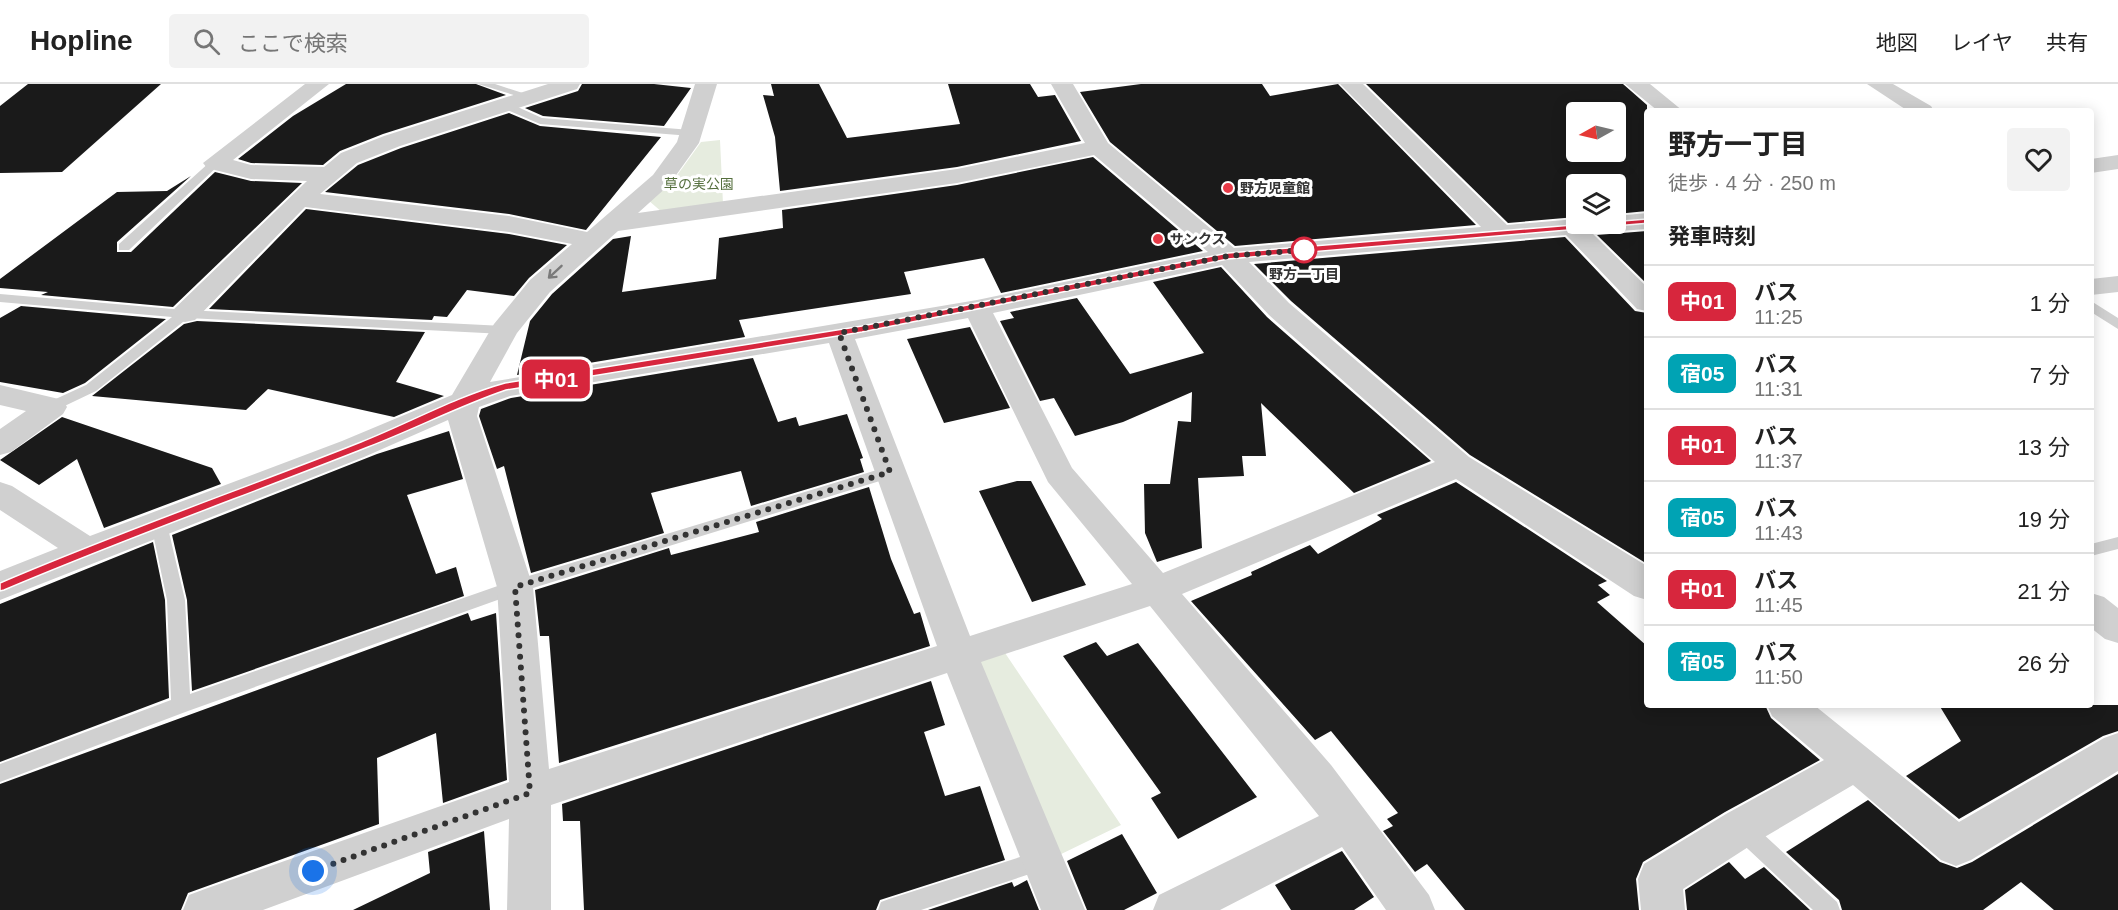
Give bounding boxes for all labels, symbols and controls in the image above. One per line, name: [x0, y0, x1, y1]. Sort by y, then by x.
search box: [169, 14, 589, 68]
text: Hopline: [30, 25, 133, 56]
icon: search: [190, 25, 223, 58]
text: ここで検索: [238, 31, 348, 56]
text: 地図: [1876, 31, 1918, 54]
text: レイヤ: [1951, 31, 2013, 54]
text: 共有: [2046, 31, 2088, 54]
north arrow: [1566, 102, 1626, 162]
map controls: [1566, 102, 1626, 234]
button: heart: [2007, 128, 2070, 191]
text: 野方一丁目: [1668, 129, 1808, 160]
text: 徒歩 · 4 分 · 250 m: [1668, 172, 1836, 194]
button: layers: [1566, 174, 1626, 234]
park label: 草の実公園: [664, 176, 734, 192]
place label: 野方児童館: [1240, 180, 1310, 196]
marker: 野方児童館: [1221, 181, 1235, 195]
text: 発車時刻: [1668, 224, 1756, 249]
place label: サンクス: [1170, 231, 1226, 247]
marker: サンクス: [1151, 232, 1165, 246]
marker: 野方一丁目: [1291, 237, 1317, 263]
one-way arrow: [548, 264, 563, 279]
place label: 野方一丁目: [1269, 266, 1339, 282]
text: バス: [1754, 280, 1798, 305]
text: 中01: [1680, 290, 1724, 313]
text: 1 分: [2030, 291, 2070, 316]
text: 11:25: [1754, 306, 1803, 328]
text: バス: [1754, 352, 1798, 377]
line badge: 中01: [522, 360, 590, 398]
text: 宿05: [1680, 362, 1724, 385]
text: 7 分: [2030, 363, 2070, 388]
text: 中01: [534, 368, 578, 391]
text: 11:31: [1754, 378, 1803, 400]
text: バス: [1754, 424, 1798, 449]
text: 中01: [1680, 434, 1724, 457]
text: 13 分: [2017, 435, 2070, 460]
text: 11:37: [1754, 450, 1803, 472]
text: バス: [1754, 496, 1798, 521]
text: 宿05: [1680, 506, 1724, 529]
text: 19 分: [2017, 507, 2070, 532]
text: 11:43: [1754, 522, 1803, 544]
text: バス: [1754, 568, 1798, 593]
text: 中01: [1680, 578, 1724, 601]
text: 21 分: [2017, 579, 2070, 604]
text: 11:45: [1754, 594, 1803, 616]
text: バス: [1754, 640, 1798, 665]
text: 宿05: [1680, 650, 1724, 673]
text: 26 分: [2017, 651, 2070, 676]
text: 11:50: [1754, 666, 1803, 688]
your location: [298, 856, 328, 886]

